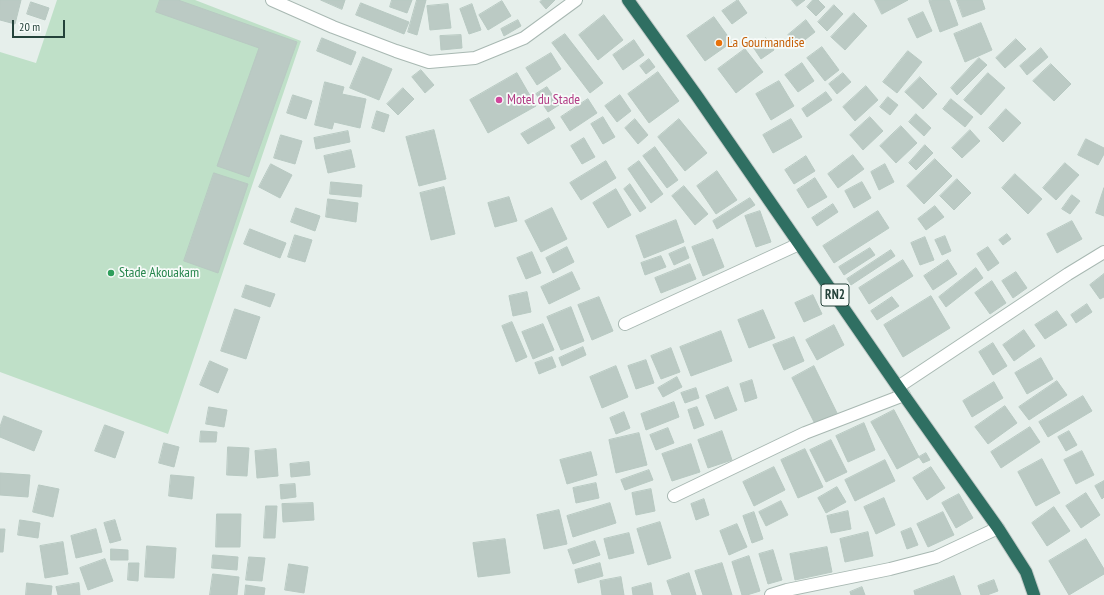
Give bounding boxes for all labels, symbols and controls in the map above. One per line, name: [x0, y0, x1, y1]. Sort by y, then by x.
scale bar: [14, 12, 67, 38]
text: 20 m: [19, 19, 40, 34]
place label: La Gourmandise: [727, 35, 805, 51]
marker: La Gourmandise: [714, 38, 724, 48]
place label: Motel du Stade: [507, 92, 580, 108]
marker: Motel du Stade: [494, 95, 504, 105]
place label: Stade Akouakam: [119, 265, 199, 281]
marker: Stade Akouakam: [106, 268, 116, 278]
road number: RN2: [821, 284, 849, 306]

